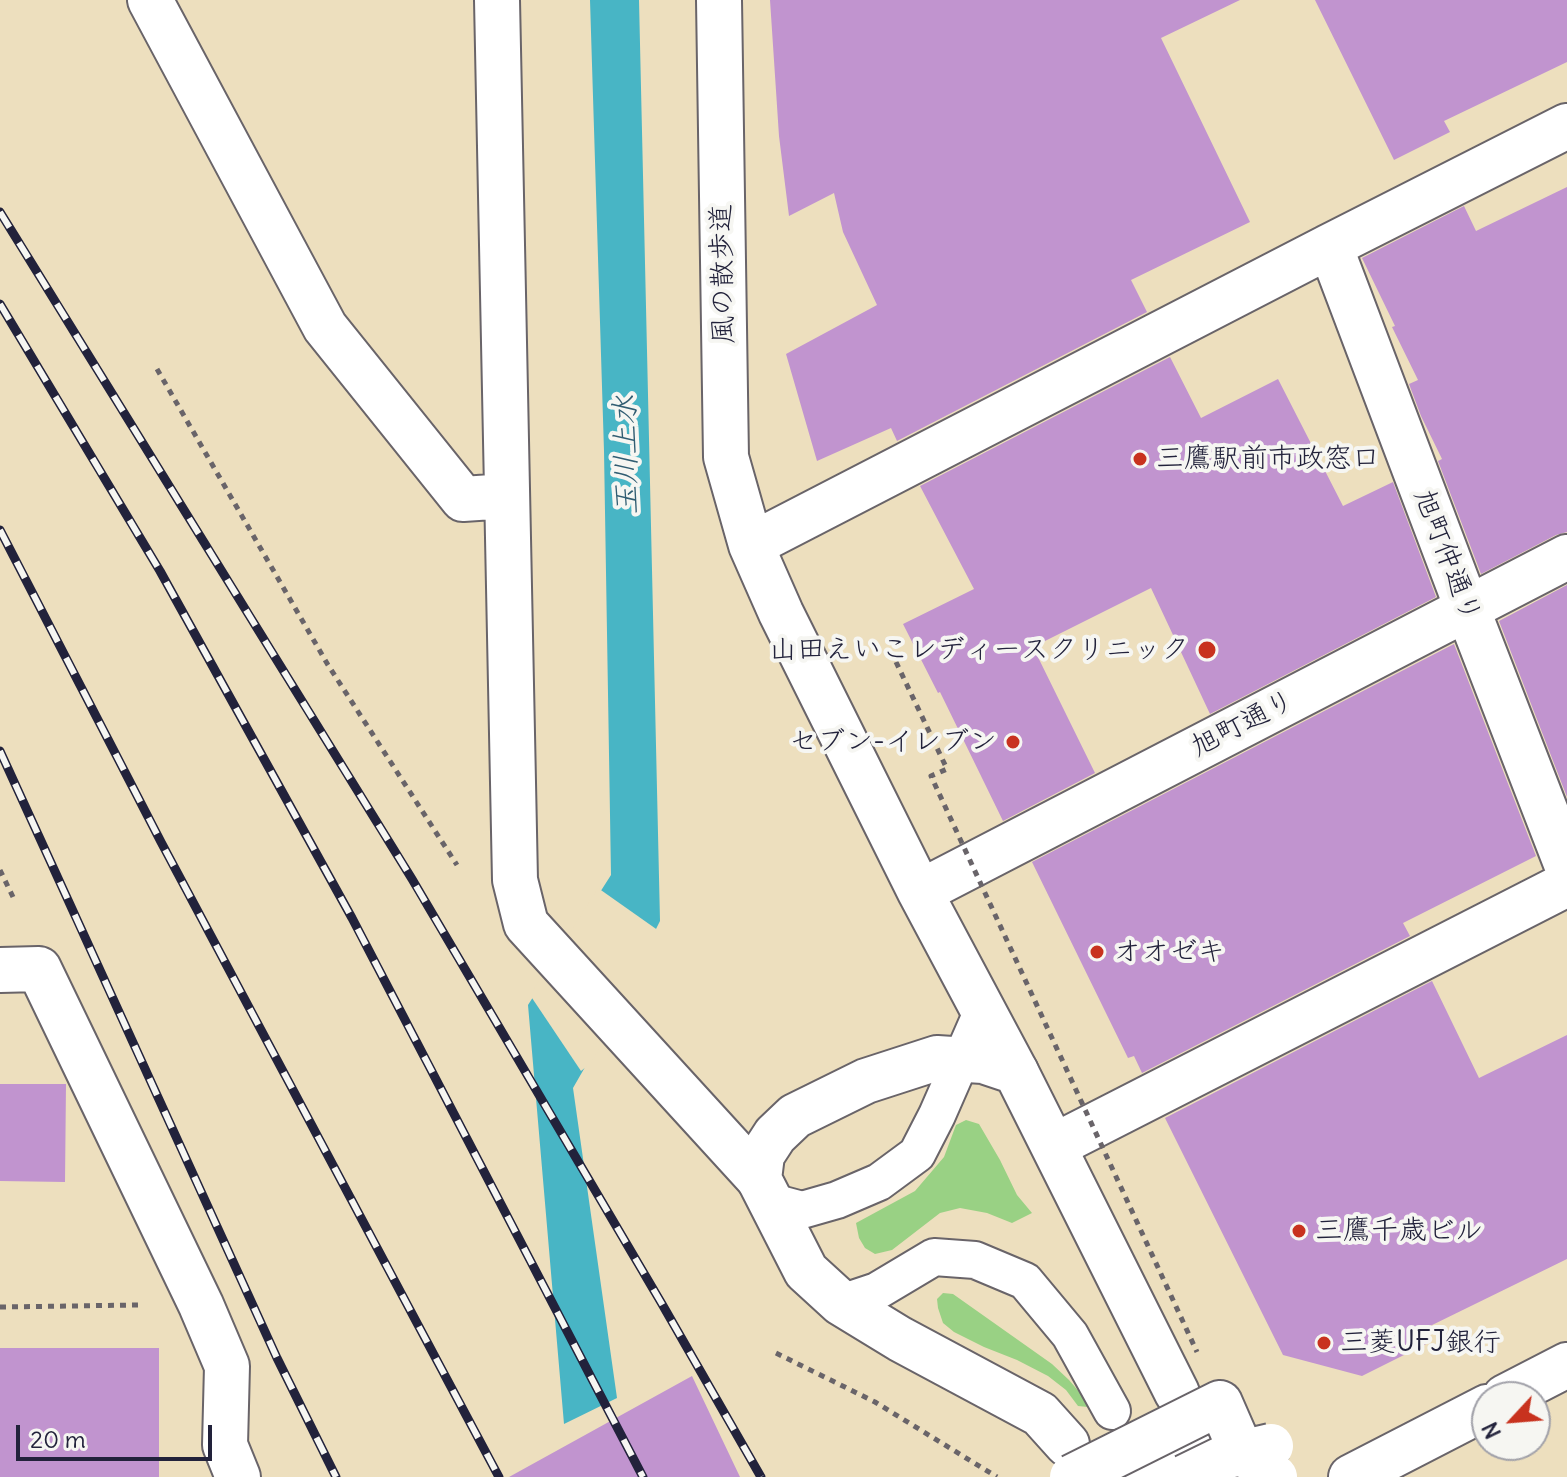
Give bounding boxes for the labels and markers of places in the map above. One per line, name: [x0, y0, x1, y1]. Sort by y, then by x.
place label: 三鷹駅前市政窓口: [1156, 442, 1380, 476]
marker: 三鷹駅前市政窓口: [1131, 450, 1149, 468]
place label: 山田えいこレディースクリニック: [769, 633, 1189, 667]
marker: 山田えいこレディースクリニック: [1196, 639, 1218, 661]
place label: セブン-イレブン: [789, 725, 997, 759]
marker: セブン-イレブン: [1004, 733, 1022, 751]
place label: オオゼキ: [1113, 935, 1225, 969]
marker: オオゼキ: [1088, 943, 1106, 961]
place label: 三鷹千歳ビル: [1315, 1214, 1483, 1248]
marker: 三鷹千歳ビル: [1290, 1222, 1308, 1240]
place label: 三菱UFJ銀行: [1340, 1326, 1501, 1360]
marker: 三菱UFJ銀行: [1315, 1334, 1333, 1352]

